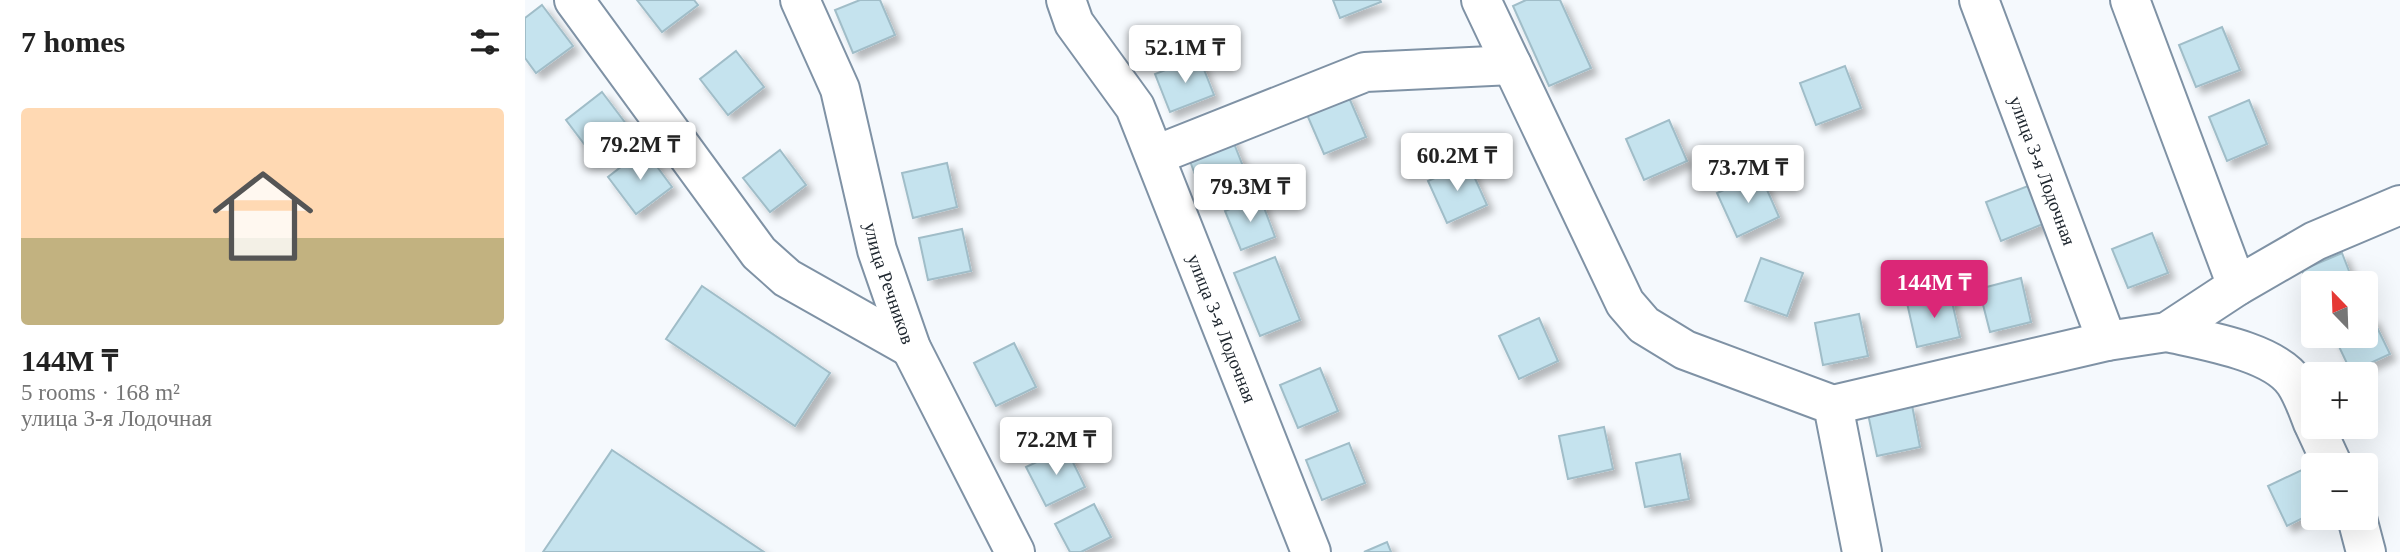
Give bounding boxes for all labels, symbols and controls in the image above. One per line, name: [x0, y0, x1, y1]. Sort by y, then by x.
icon: filters: [466, 23, 504, 61]
text: 7 homes: [21, 25, 125, 58]
pin: 52.1M ₸: [1120, 25, 1250, 85]
text: 52.1M ₸: [1145, 35, 1225, 60]
street label: улица 3-я Лодочная: [2005, 93, 2081, 248]
pin: 79.2M ₸: [575, 122, 705, 182]
text: 79.2M ₸: [600, 132, 680, 157]
pin: 60.2M ₸: [1392, 134, 1522, 193]
text: 60.2M ₸: [1417, 143, 1497, 168]
pin: 73.7M ₸: [1683, 146, 1813, 205]
icon: home: [200, 153, 326, 279]
text: 73.7M ₸: [1708, 155, 1788, 180]
pin: 79.3M ₸: [1185, 164, 1315, 224]
text: 79.3M ₸: [1210, 174, 1290, 199]
street label: улица Речников: [860, 220, 919, 347]
street label: улица 3-я Лодочная: [1184, 251, 1261, 406]
pin: 144M ₸: [1877, 260, 1991, 320]
text: 144M ₸: [1897, 270, 1971, 295]
north arrow: [2301, 271, 2378, 348]
map controls: [2301, 271, 2378, 530]
text: 144M ₸: [21, 344, 118, 377]
button: +: [2301, 362, 2378, 439]
text: 5 rooms · 168 m²: [21, 380, 180, 405]
text: улица 3-я Лодочная: [21, 406, 212, 431]
pin: 72.2M ₸: [991, 418, 1121, 477]
text: 72.2M ₸: [1016, 427, 1096, 452]
button: −: [2301, 453, 2378, 530]

